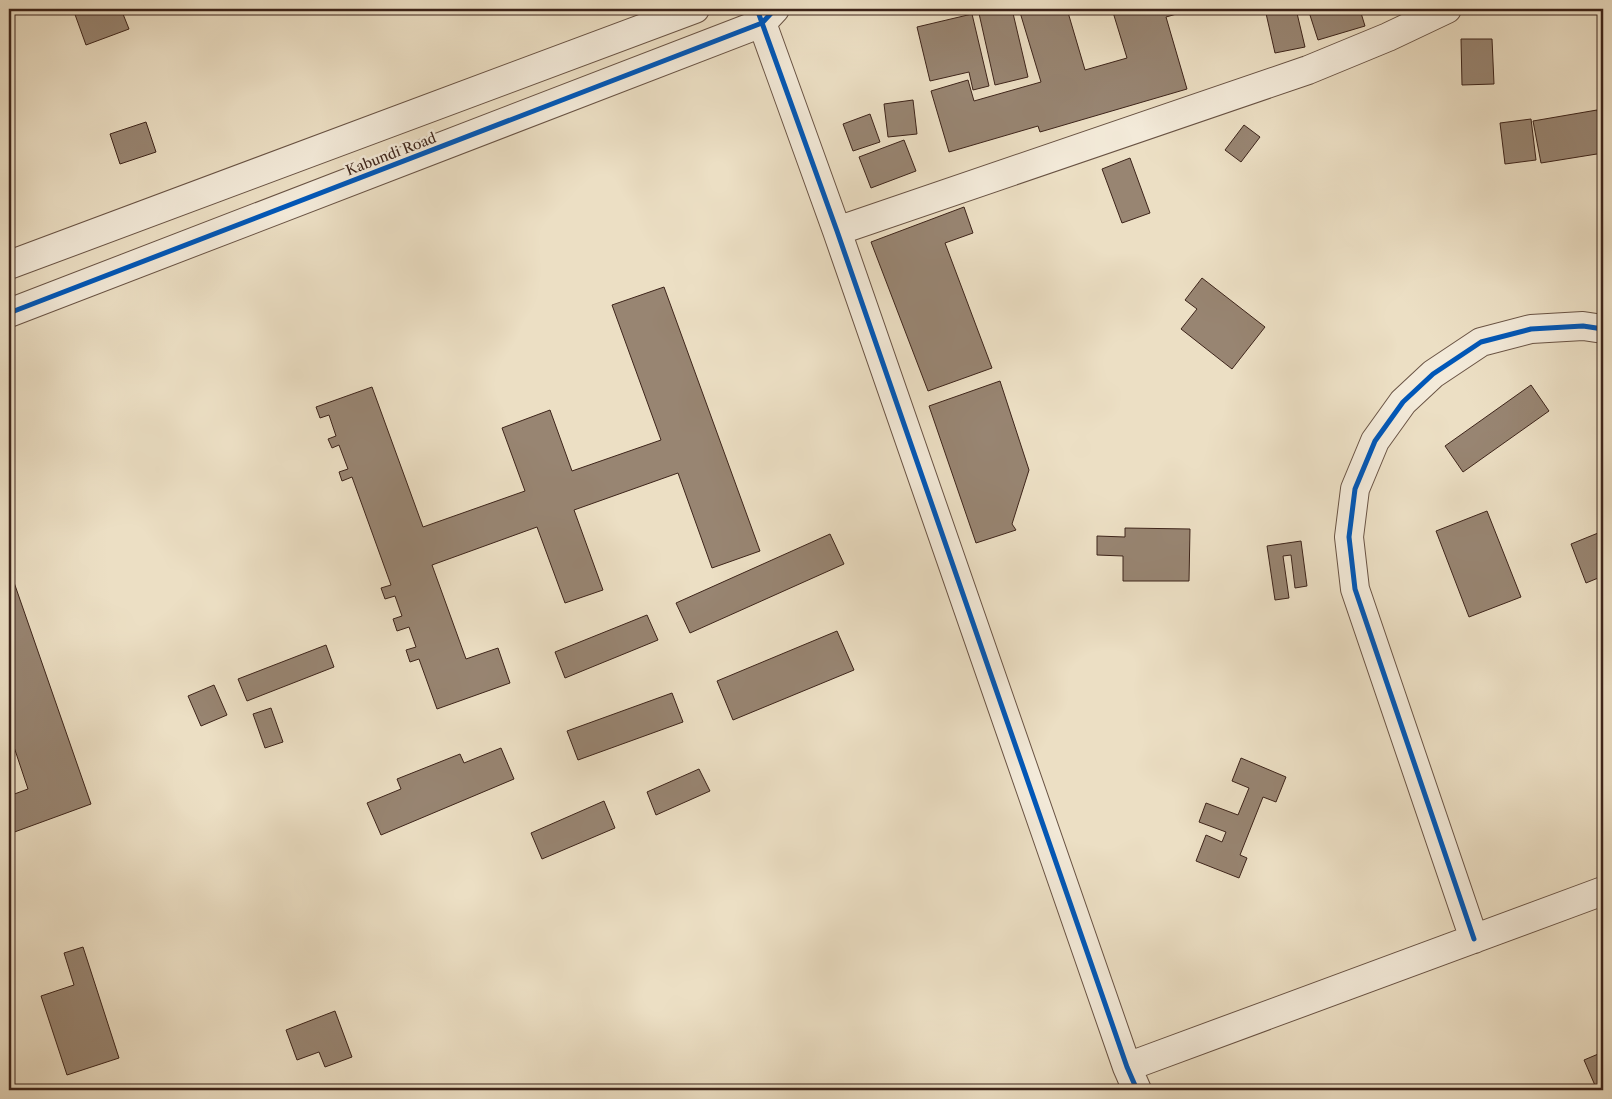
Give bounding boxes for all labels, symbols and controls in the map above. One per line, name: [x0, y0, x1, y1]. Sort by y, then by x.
street label: Kabundi Road: [343, 128, 439, 179]

